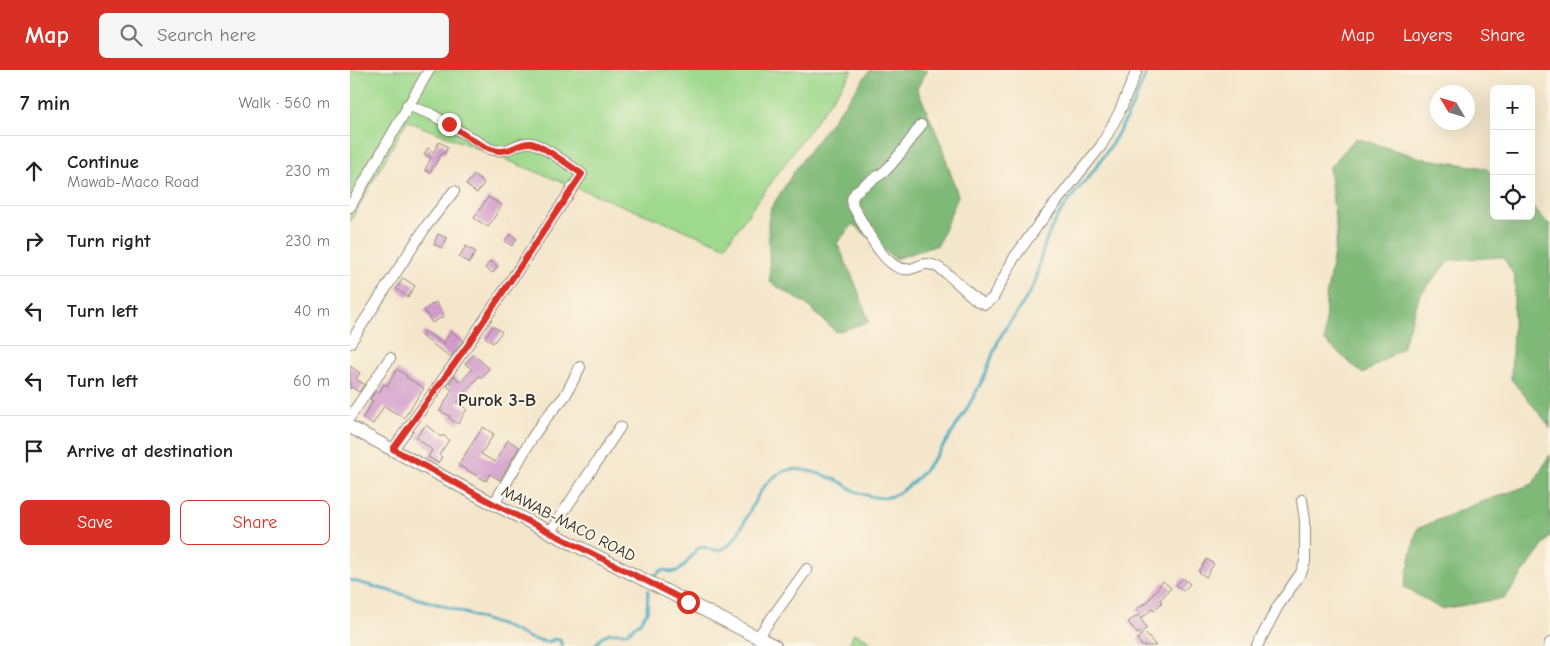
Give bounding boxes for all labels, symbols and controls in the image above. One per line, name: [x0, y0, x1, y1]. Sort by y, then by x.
search box: [99, 13, 449, 58]
text: Map: [25, 21, 69, 49]
icon: search: [117, 21, 145, 49]
text: Search here: [157, 24, 256, 46]
text: Map: [1341, 25, 1375, 46]
text: Layers: [1403, 25, 1452, 46]
text: Share: [1480, 25, 1525, 46]
north arrow: [1430, 85, 1475, 130]
map controls: [1490, 85, 1535, 220]
button: +: [1490, 85, 1535, 130]
text: 7 min: [20, 91, 70, 115]
text: Walk · 560 m: [239, 94, 330, 112]
route end: [438, 113, 461, 136]
button: −: [1490, 130, 1535, 175]
text: Continue: [67, 151, 139, 173]
icon: ahead: [20, 157, 48, 185]
text: 230 m: [285, 162, 330, 180]
text: Mawab-Maco Road: [67, 173, 199, 191]
button: locate: [1490, 175, 1535, 220]
icon: right: [20, 227, 48, 255]
text: Turn right: [67, 230, 151, 252]
text: 230 m: [285, 232, 330, 250]
icon: left: [20, 297, 48, 325]
text: Turn left: [67, 300, 138, 322]
text: 40 m: [294, 302, 330, 320]
icon: left: [20, 367, 48, 395]
text: Turn left: [67, 370, 138, 392]
text: 60 m: [293, 372, 330, 390]
district label: Purok 3-B: [458, 390, 536, 411]
icon: arrive: [20, 437, 48, 465]
text: Arrive at destination: [67, 440, 233, 462]
street label: MAWAB-MACO ROAD: [499, 482, 639, 565]
button: Save: [20, 500, 170, 545]
button: Share: [180, 500, 330, 545]
route start: [677, 591, 700, 614]

